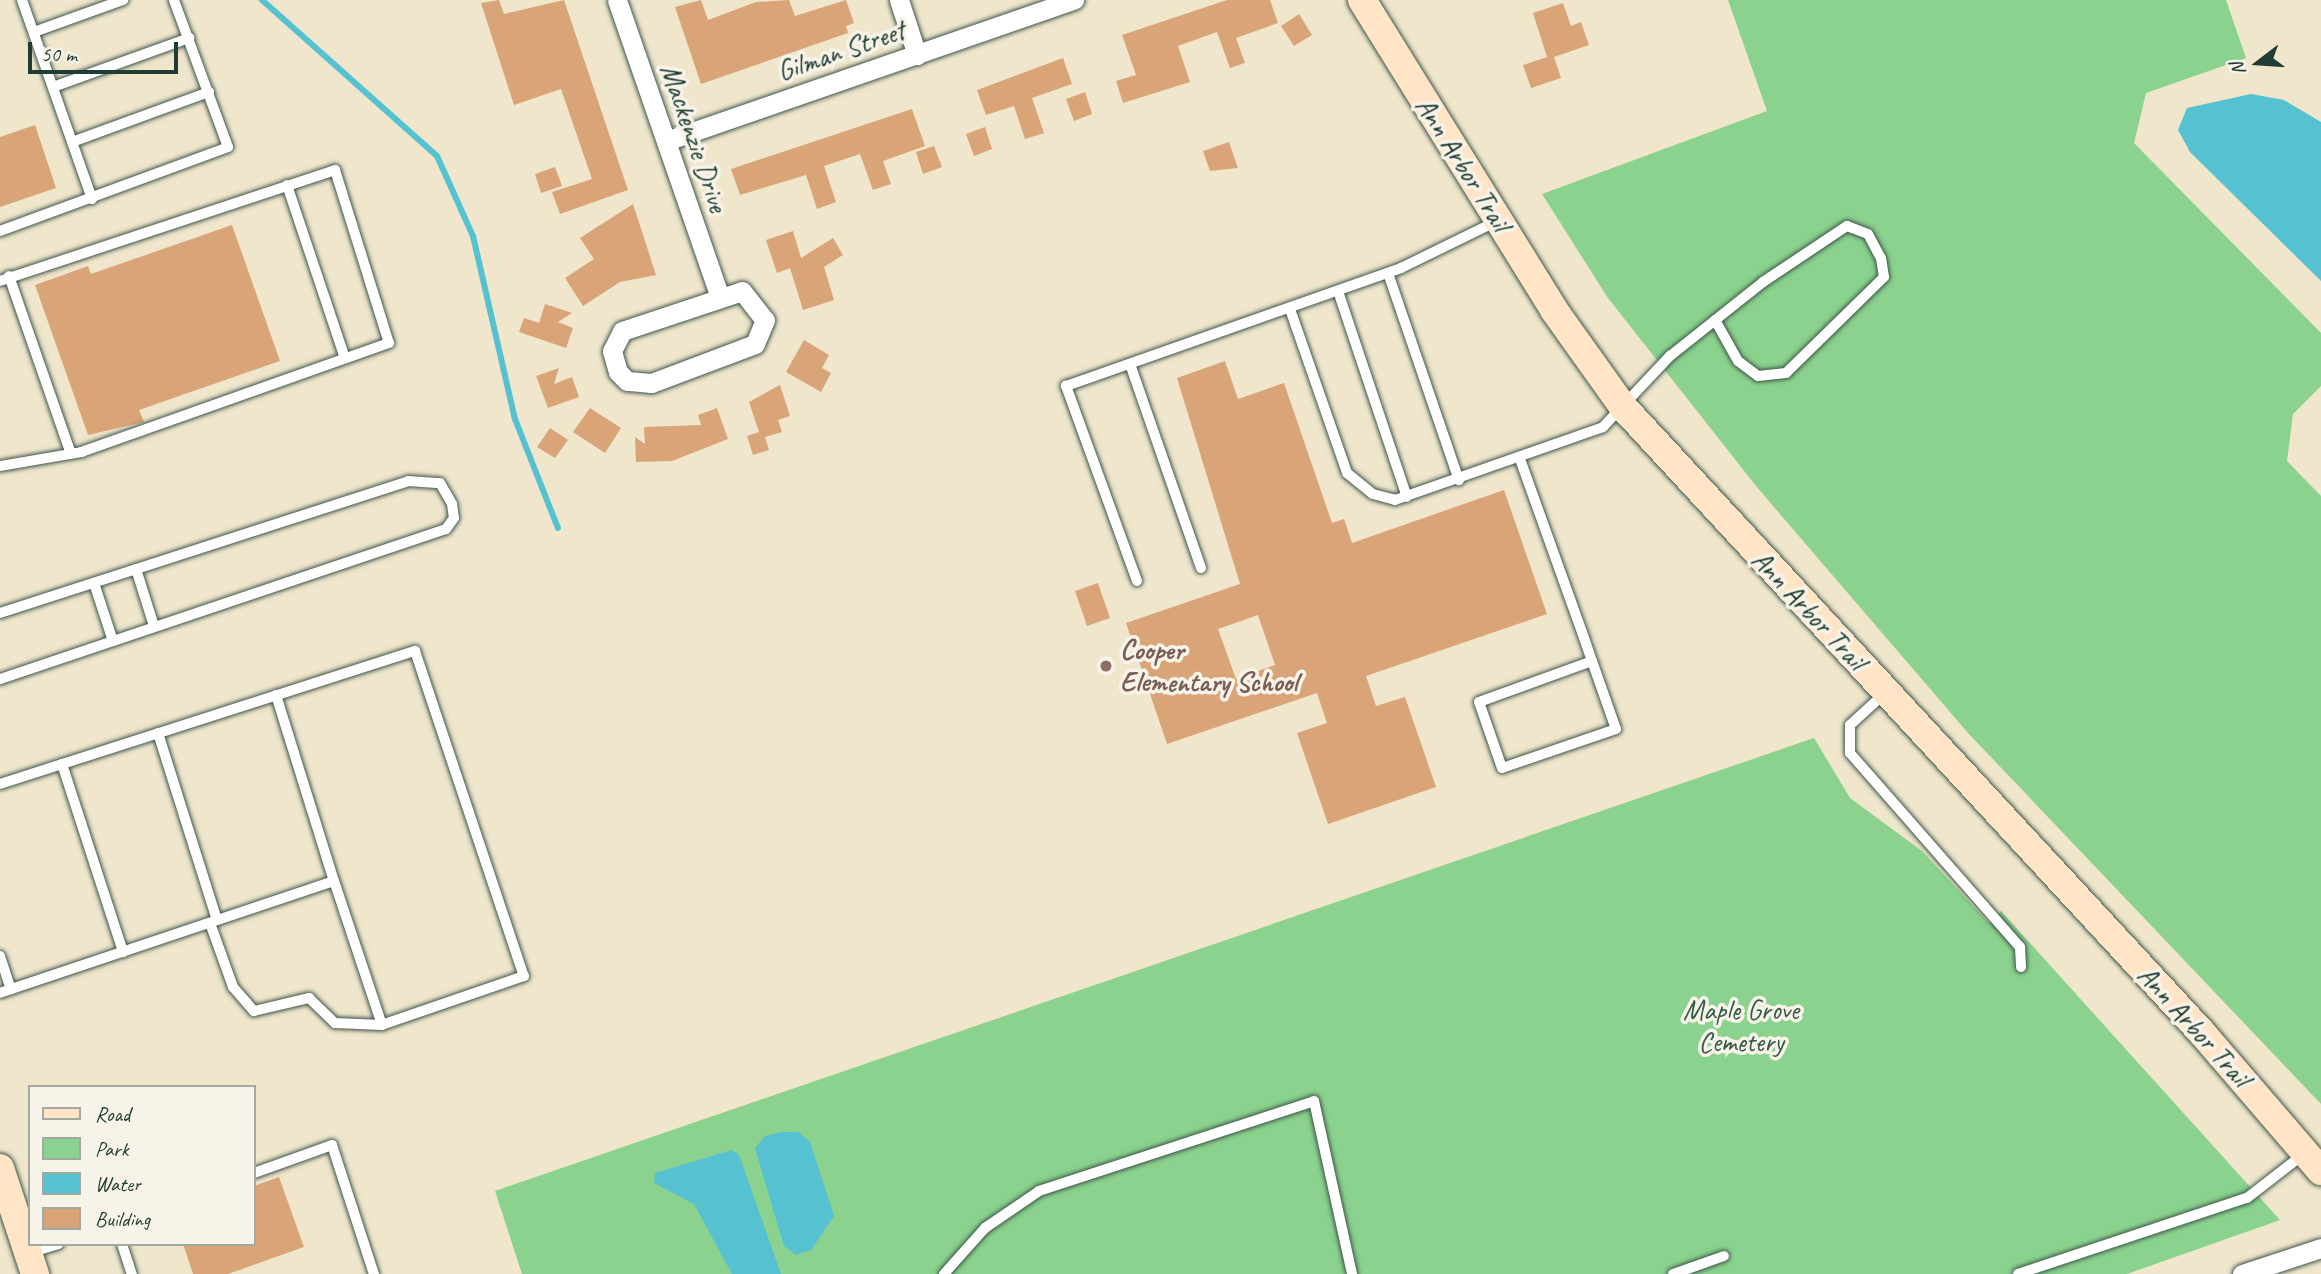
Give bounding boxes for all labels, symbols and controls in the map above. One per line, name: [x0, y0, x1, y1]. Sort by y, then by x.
street label: Gilman Street: [773, 14, 909, 88]
scale bar: [32, 28, 182, 72]
north arrow: [2223, 28, 2293, 98]
text: 50 m: [41, 41, 77, 67]
street label: Mackenzie Drive: [653, 60, 735, 216]
text: N: [2225, 60, 2251, 78]
street label: Ann Arbor Trail: [1409, 91, 1517, 237]
street label: Ann Arbor Trail: [1745, 543, 1873, 677]
place label: Cooper Elementary School: [1120, 633, 1298, 699]
marker: Cooper Elementary School: [1098, 658, 1114, 674]
street label: Ann Arbor Trail: [2131, 959, 2257, 1093]
park label: Maple Grove Cemetery: [1683, 993, 1799, 1059]
legend: [28, 1085, 256, 1246]
text: Road: [95, 1101, 130, 1127]
text: Park: [95, 1136, 128, 1162]
text: Water: [95, 1171, 141, 1197]
text: Building: [95, 1206, 150, 1232]

